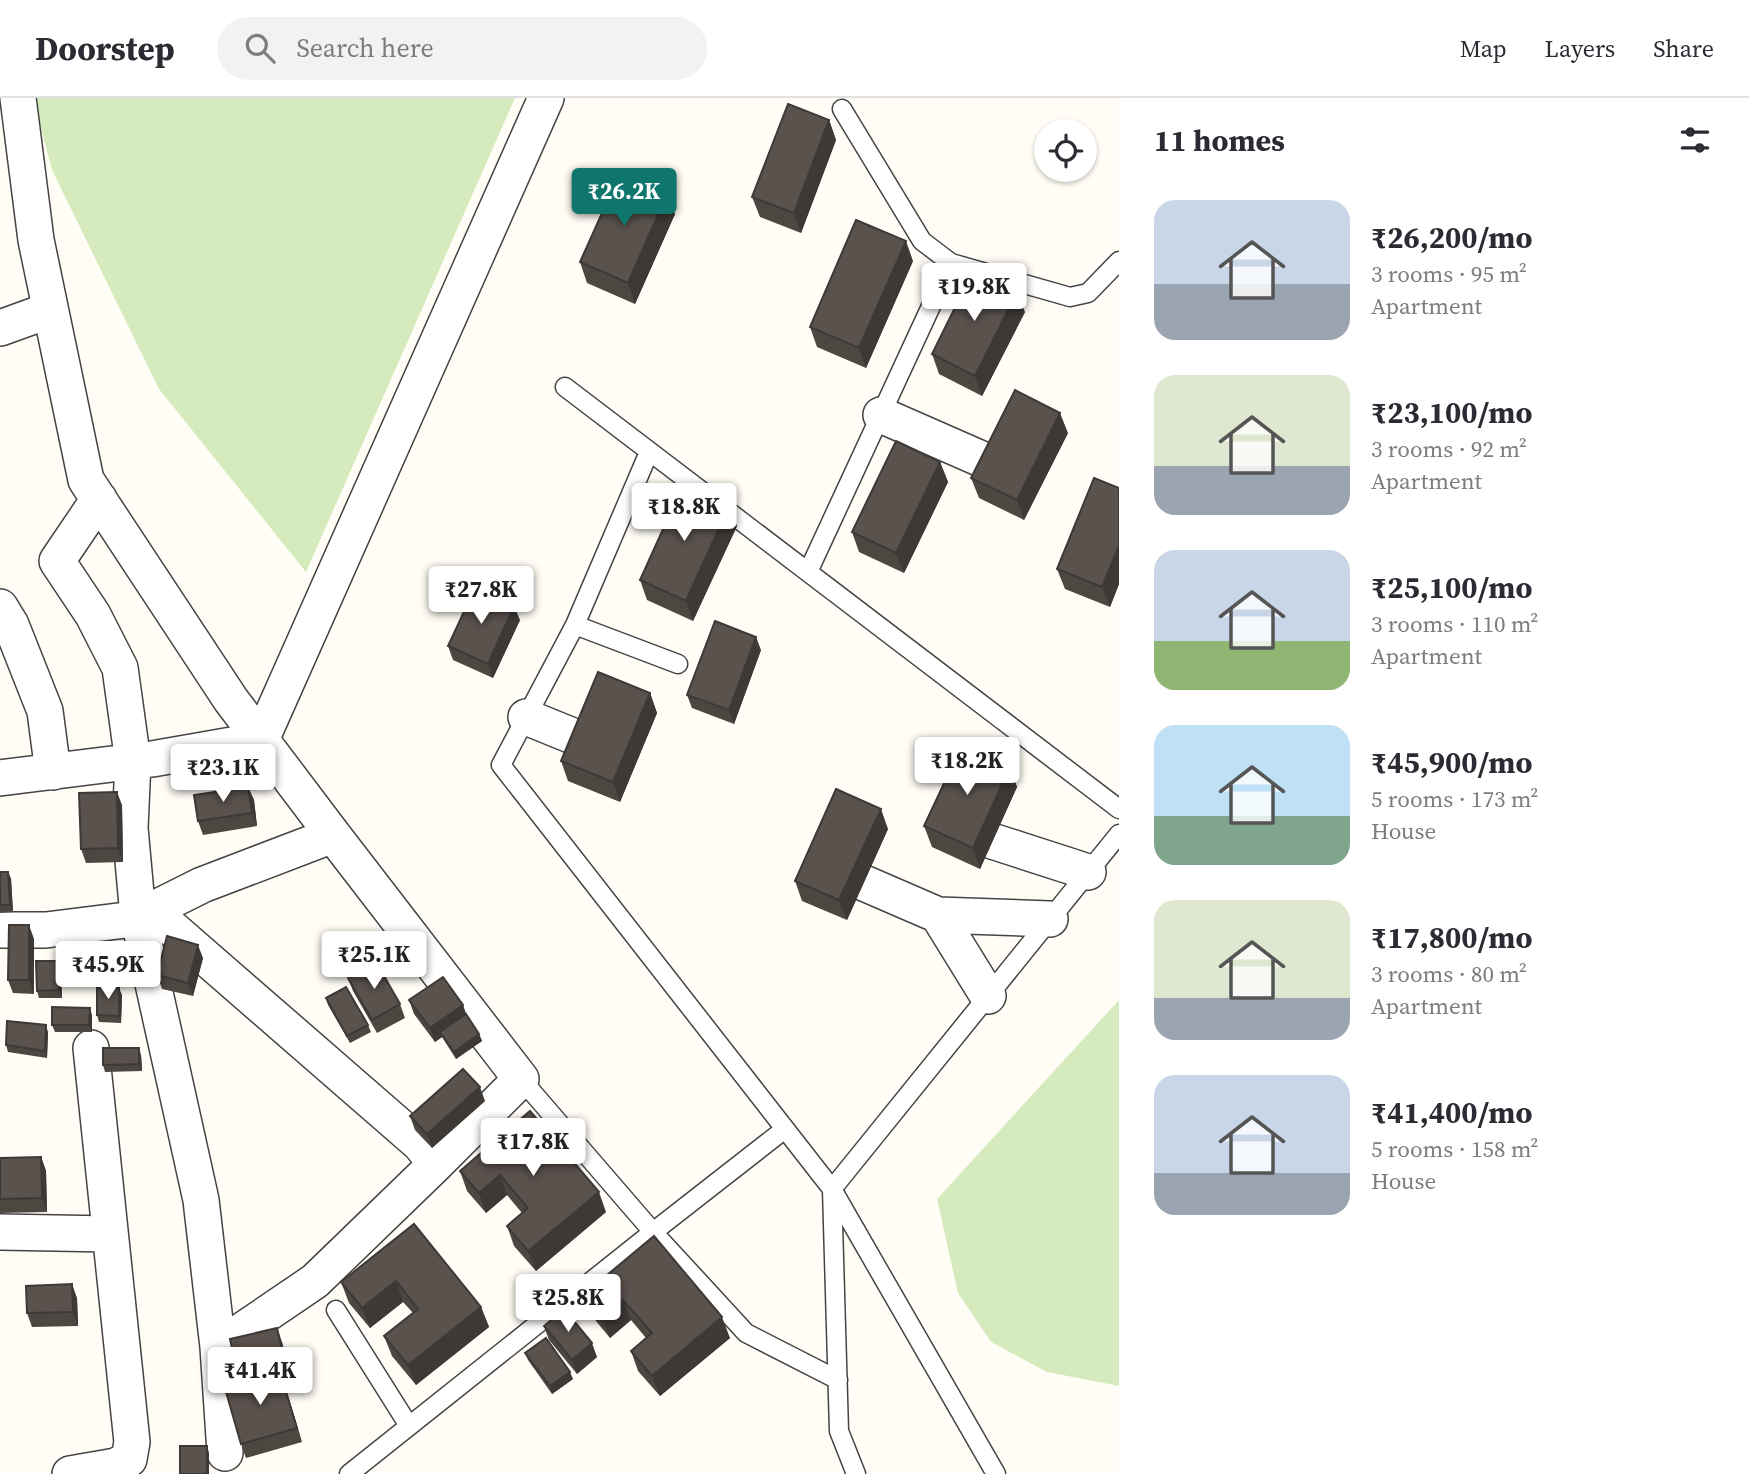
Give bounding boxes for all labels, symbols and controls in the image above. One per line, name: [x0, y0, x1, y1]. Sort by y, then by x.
search box: [217, 17, 707, 80]
text: Doorstep: [35, 26, 175, 71]
icon: search: [241, 29, 279, 67]
text: Search here: [297, 30, 434, 66]
text: Map: [1460, 32, 1507, 65]
text: Layers: [1545, 32, 1615, 65]
text: Share: [1653, 32, 1714, 65]
map controls: [1034, 119, 1097, 182]
button: locate: [1034, 119, 1097, 182]
text: 11 homes: [1154, 120, 1285, 161]
icon: filters: [1676, 121, 1714, 159]
pin: ₹26.2K: [567, 169, 681, 228]
text: ₹26.2K: [588, 175, 660, 207]
text: ₹26,200/mo: [1371, 217, 1533, 258]
icon: home: [1210, 228, 1294, 312]
text: 3 rooms · 95 m²: [1371, 258, 1527, 290]
pin: ₹19.8K: [917, 264, 1031, 323]
text: ₹19.8K: [938, 270, 1010, 302]
text: Apartment: [1371, 290, 1482, 322]
text: ₹23,100/mo: [1371, 392, 1533, 433]
icon: home: [1210, 403, 1294, 487]
text: 3 rooms · 92 m²: [1371, 433, 1527, 465]
text: Apartment: [1371, 465, 1482, 497]
pin: ₹18.8K: [627, 484, 741, 543]
text: ₹18.8K: [648, 490, 720, 522]
pin: ₹27.8K: [424, 566, 538, 626]
text: ₹25,100/mo: [1371, 567, 1533, 608]
text: ₹27.8K: [445, 573, 517, 605]
icon: home: [1210, 578, 1294, 662]
text: 3 rooms · 110 m²: [1371, 608, 1538, 640]
text: Apartment: [1371, 640, 1482, 672]
pin: ₹18.2K: [910, 738, 1024, 797]
text: ₹45,900/mo: [1371, 742, 1533, 783]
pin: ₹23.1K: [166, 744, 280, 804]
text: ₹18.2K: [931, 744, 1003, 776]
text: ₹23.1K: [187, 751, 259, 783]
icon: home: [1210, 753, 1294, 837]
text: 5 rooms · 173 m²: [1371, 783, 1538, 815]
text: House: [1371, 815, 1436, 847]
text: ₹17,800/mo: [1371, 917, 1533, 958]
icon: home: [1210, 928, 1294, 1012]
pin: ₹25.1K: [317, 932, 431, 991]
text: ₹25.1K: [338, 938, 410, 970]
pin: ₹45.9K: [51, 942, 165, 1001]
text: ₹45.9K: [72, 948, 144, 980]
text: 3 rooms · 80 m²: [1371, 958, 1527, 990]
text: Apartment: [1371, 990, 1482, 1022]
text: ₹41,400/mo: [1371, 1092, 1533, 1133]
icon: home: [1210, 1103, 1294, 1187]
pin: ₹17.8K: [476, 1118, 590, 1178]
text: ₹17.8K: [497, 1125, 569, 1157]
text: 5 rooms · 158 m²: [1371, 1133, 1538, 1165]
text: House: [1371, 1165, 1436, 1197]
pin: ₹25.8K: [511, 1274, 625, 1334]
text: ₹25.8K: [532, 1281, 604, 1313]
pin: ₹41.4K: [203, 1348, 317, 1407]
text: ₹41.4K: [224, 1354, 296, 1386]

